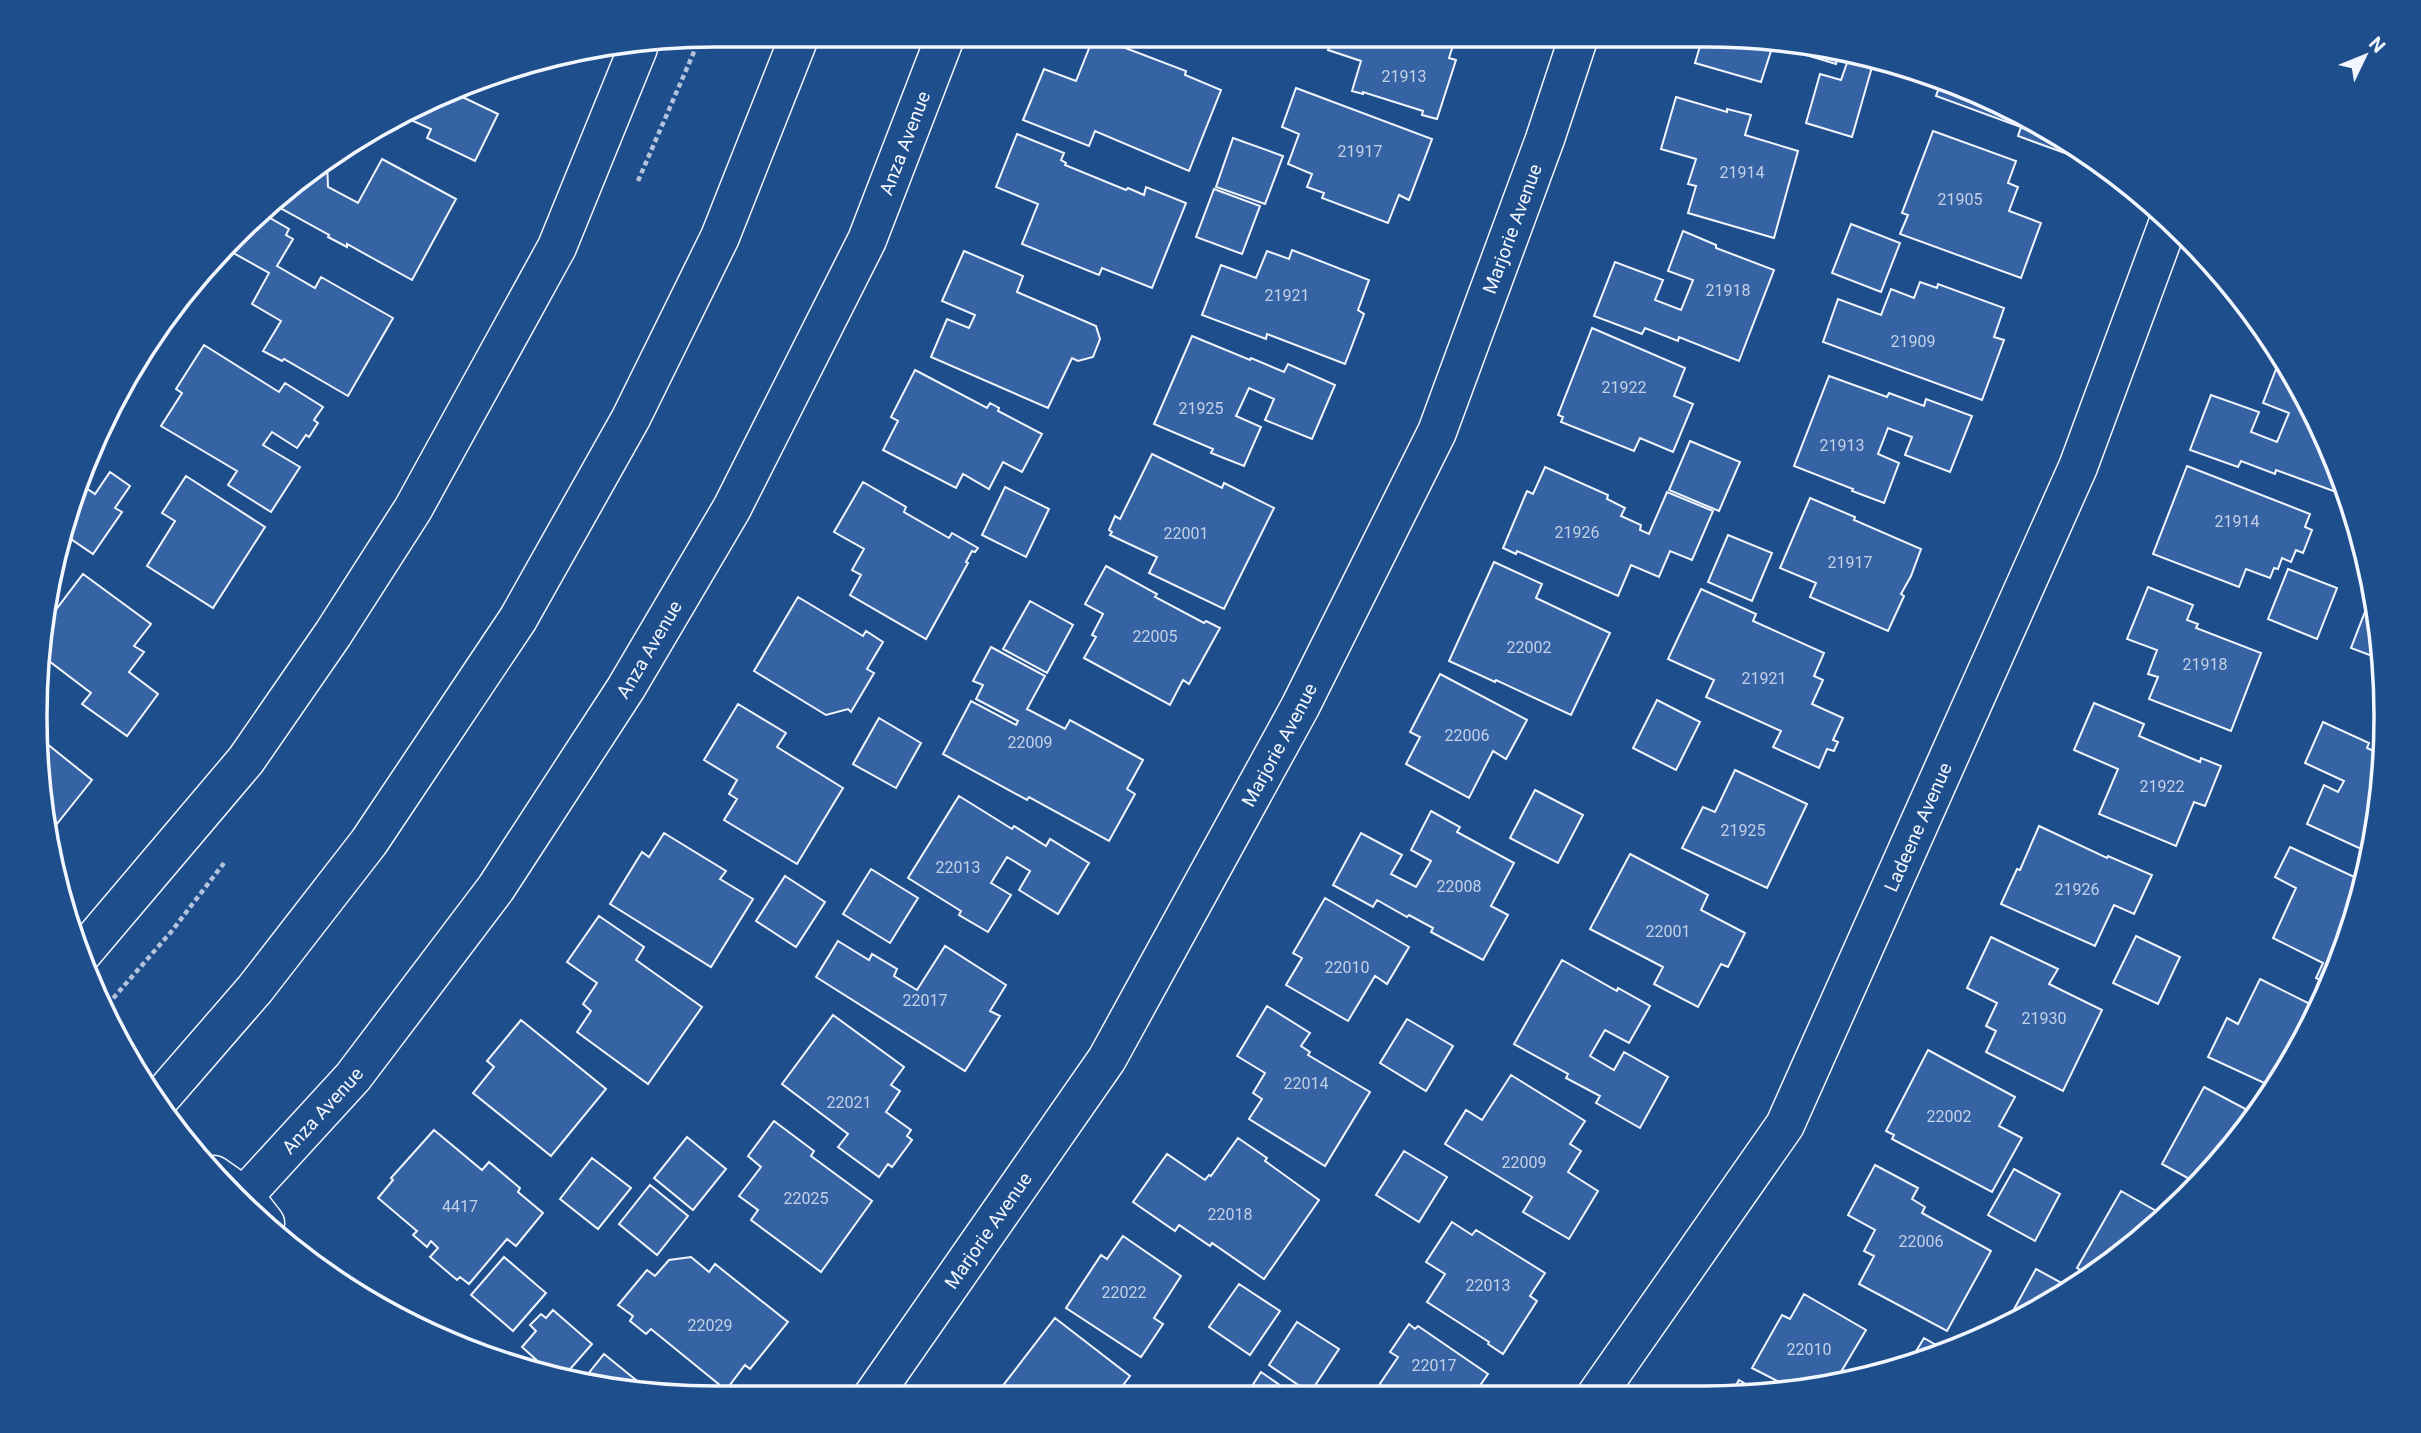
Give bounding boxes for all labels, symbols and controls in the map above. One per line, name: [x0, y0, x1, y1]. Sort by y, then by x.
north arrow: [2330, 21, 2400, 91]
text: N: [2364, 32, 2390, 57]
house number: 21913: [1382, 67, 1426, 86]
street label: Anza Avenue: [874, 88, 935, 198]
house number: 21917: [1338, 142, 1382, 161]
street label: Marjorie Avenue: [1477, 161, 1546, 297]
house number: 21914: [1720, 163, 1764, 182]
house number: 21905: [1938, 190, 1982, 209]
house number: 21918: [1706, 281, 1750, 300]
house number: 21921: [1265, 286, 1309, 305]
house number: 21909: [1891, 332, 1935, 351]
house number: 21922: [1602, 378, 1646, 397]
house number: 21925: [1179, 399, 1223, 418]
house number: 21913: [1820, 436, 1864, 455]
house number: 21914: [2215, 512, 2259, 531]
house number: 21926: [1555, 523, 1599, 542]
house number: 22001: [1164, 524, 1208, 543]
house number: 21917: [1828, 553, 1872, 572]
street label: Anza Avenue: [611, 596, 687, 702]
house number: 22005: [1133, 627, 1177, 646]
house number: 22002: [1507, 638, 1551, 657]
house number: 21918: [2183, 655, 2227, 674]
house number: 21921: [1742, 669, 1786, 688]
street label: Marjorie Avenue: [1236, 679, 1322, 810]
house number: 22006: [1445, 726, 1489, 745]
house number: 22009: [1008, 733, 1052, 752]
street label: Ladeene Avenue: [1879, 759, 1956, 895]
house number: 21922: [2140, 777, 2184, 796]
house number: 21925: [1721, 821, 1765, 840]
house number: 22013: [936, 858, 980, 877]
house number: 22008: [1437, 877, 1481, 896]
house number: 21926: [2055, 880, 2099, 899]
house number: 22001: [1646, 922, 1690, 941]
house number: 22010: [1325, 958, 1369, 977]
house number: 22017: [903, 991, 947, 1010]
house number: 21930: [2022, 1009, 2066, 1028]
street label: Anza Avenue: [277, 1063, 368, 1159]
house number: 22014: [1284, 1074, 1328, 1093]
house number: 22021: [827, 1093, 871, 1112]
house number: 22002: [1927, 1107, 1971, 1126]
house number: 22009: [1502, 1153, 1546, 1172]
street label: Marjorie Avenue: [939, 1168, 1036, 1293]
house number: 22025: [784, 1189, 828, 1208]
house number: 4417: [442, 1197, 478, 1216]
house number: 22018: [1208, 1205, 1252, 1224]
house number: 22006: [1899, 1232, 1943, 1251]
house number: 22013: [1466, 1276, 1510, 1295]
house number: 22022: [1102, 1283, 1146, 1302]
house number: 22029: [688, 1316, 732, 1335]
house number: 22010: [1787, 1340, 1831, 1359]
house number: 22017: [1412, 1356, 1456, 1375]

